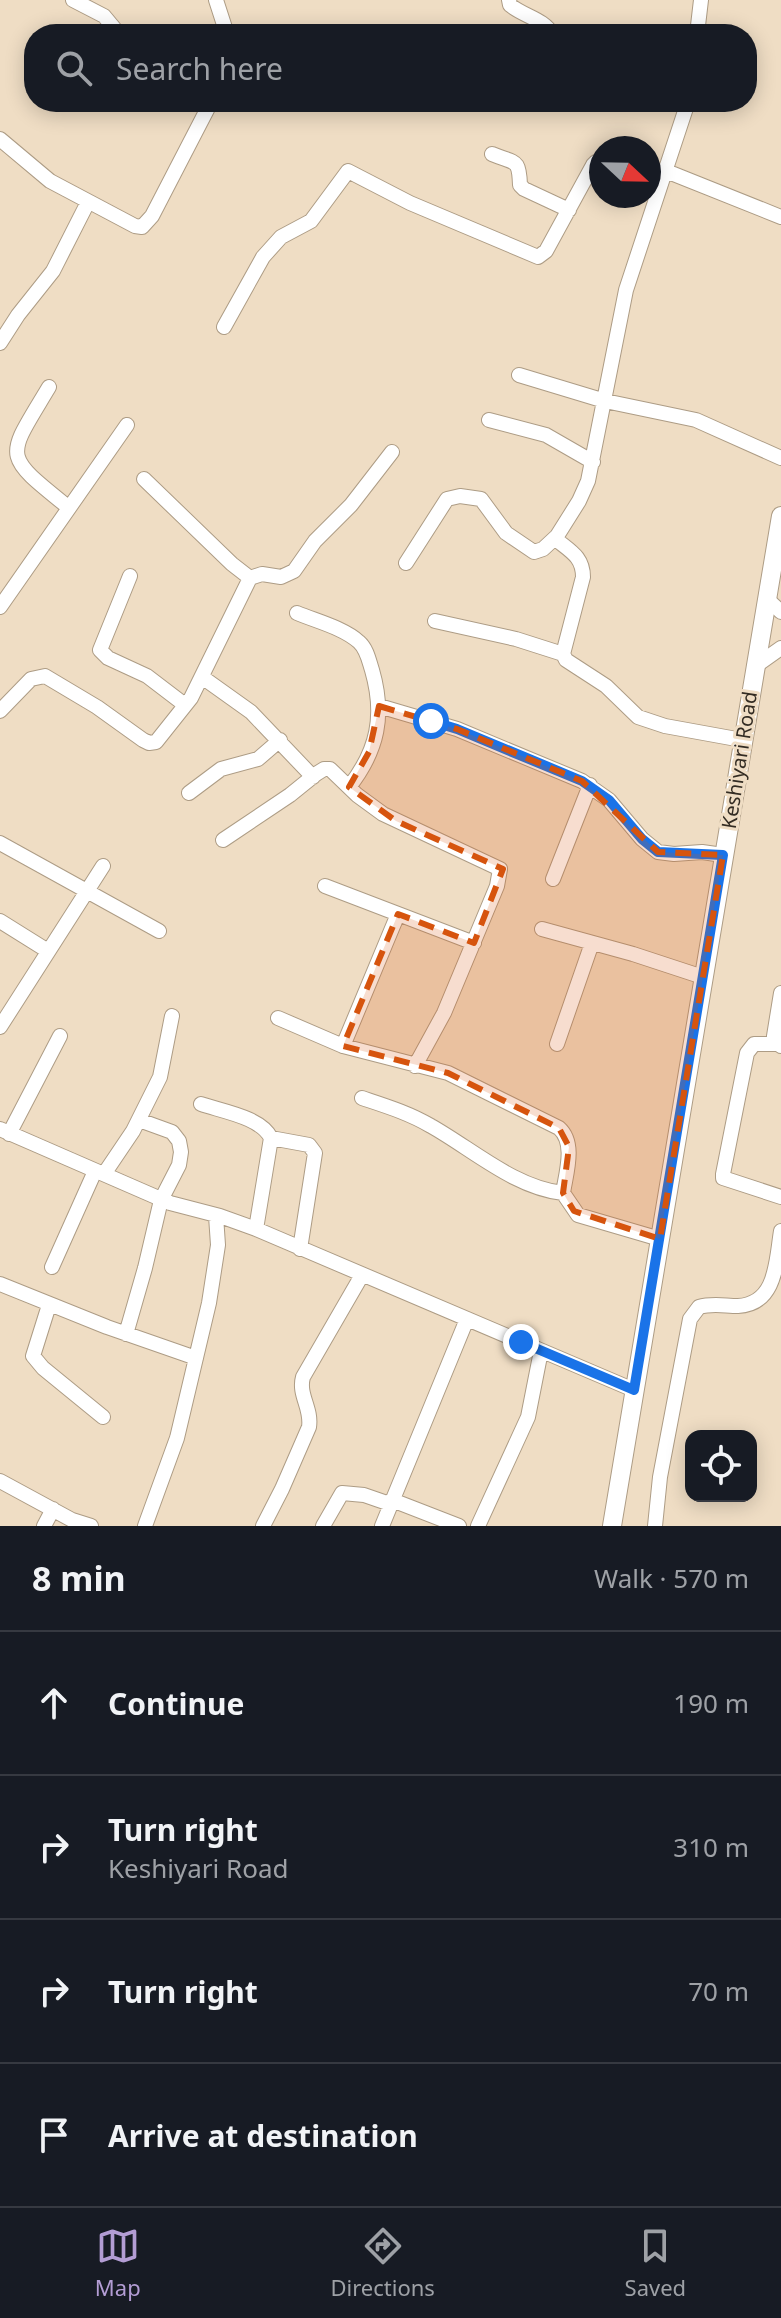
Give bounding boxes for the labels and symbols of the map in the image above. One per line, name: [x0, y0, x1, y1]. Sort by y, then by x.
north arrow: [589, 136, 661, 208]
street label: Keshiyari Road: [715, 689, 763, 831]
route start: [413, 703, 449, 739]
route end: [503, 1324, 539, 1360]

